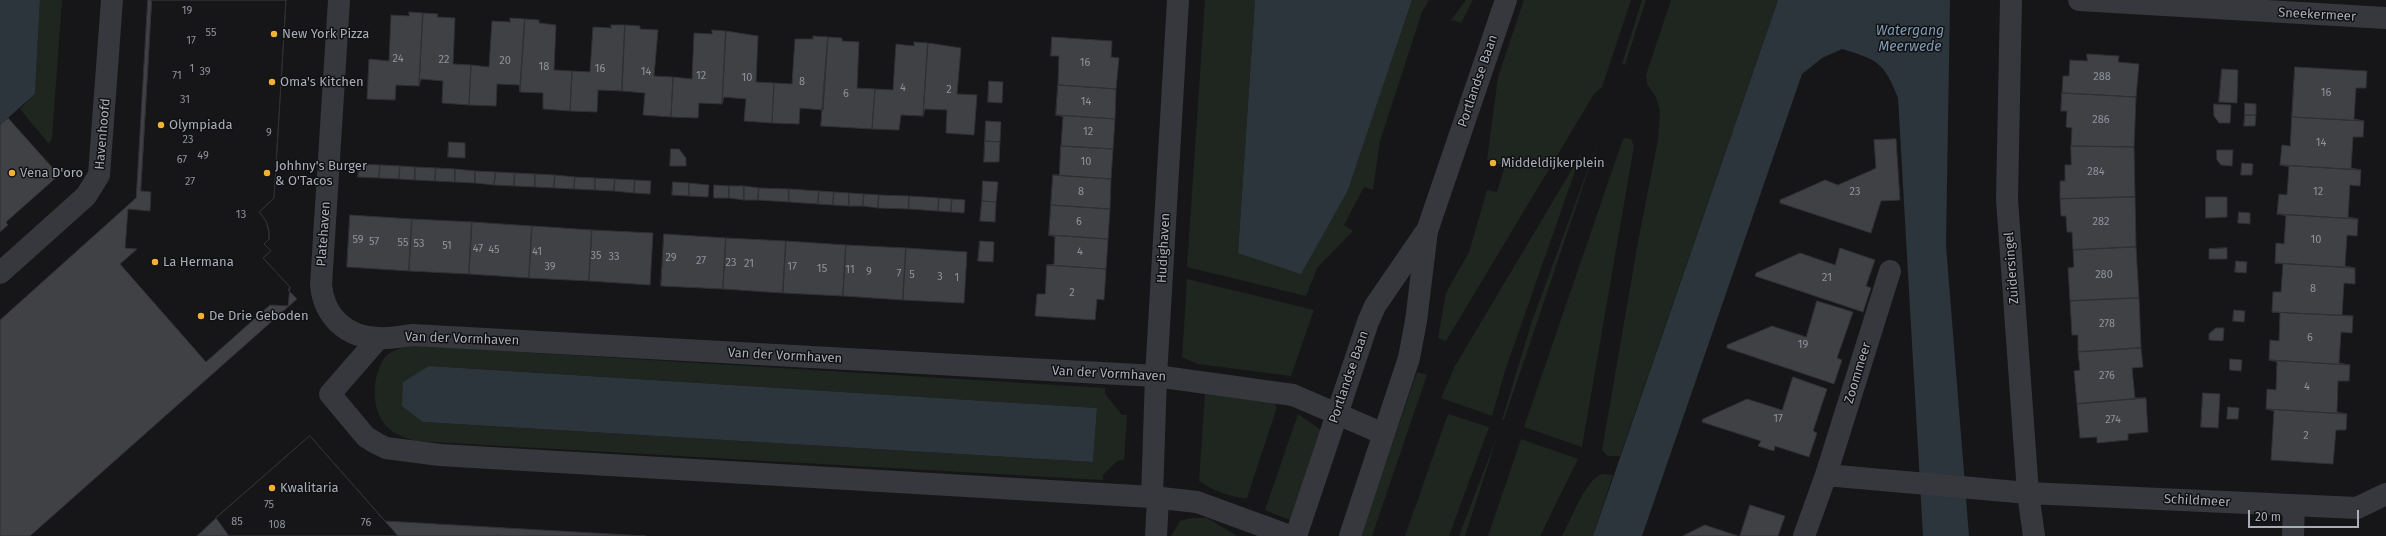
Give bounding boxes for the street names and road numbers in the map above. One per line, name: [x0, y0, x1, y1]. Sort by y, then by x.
street label: Sneekermeer: [2278, 5, 2356, 25]
street label: Portlandse Baan: [1455, 33, 1501, 129]
street label: Havenhoofd: [92, 98, 114, 170]
street label: Platehaven: [314, 201, 334, 267]
street label: Hudighaven: [1154, 213, 1174, 283]
street label: Zuidersingel: [2002, 231, 2022, 305]
street label: Van der Vormhaven: [405, 329, 519, 349]
street label: Portlandse Baan: [1326, 329, 1372, 425]
street label: Zoommeer: [1841, 341, 1875, 405]
street label: Van der Vormhaven: [727, 345, 843, 367]
street label: Van der Vormhaven: [1051, 363, 1167, 385]
street label: Schildmeer: [2163, 491, 2231, 511]

